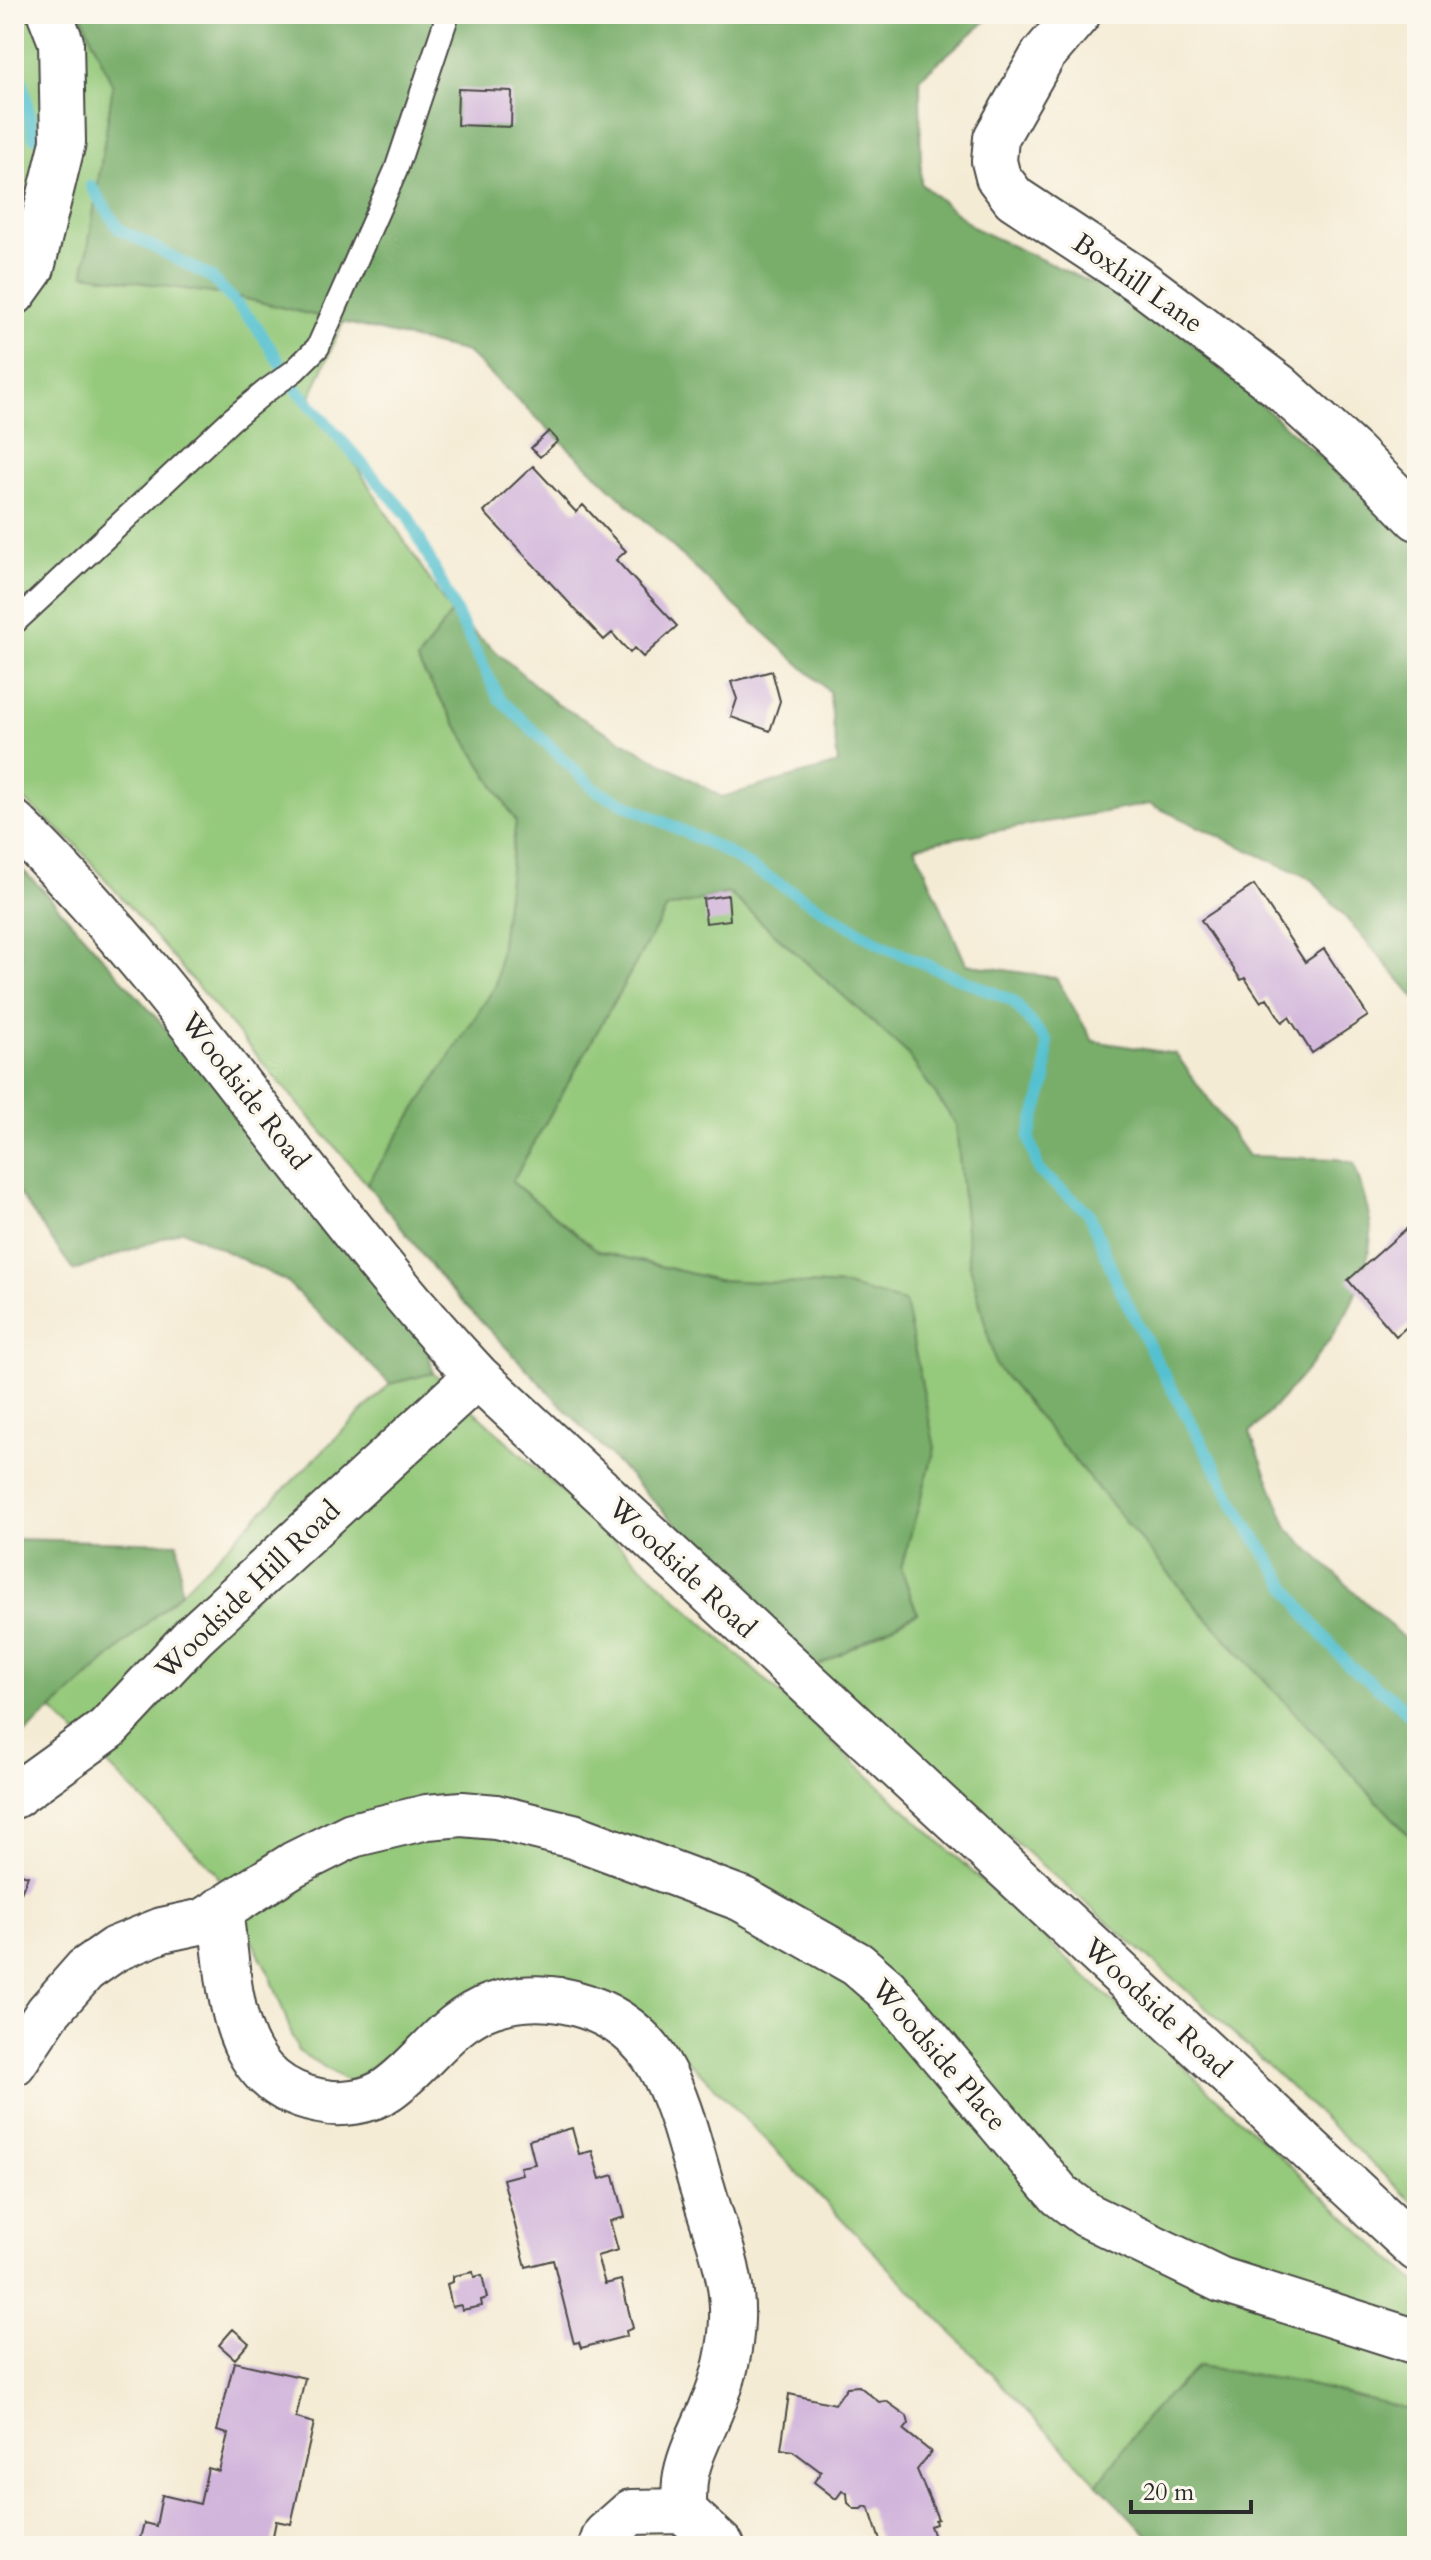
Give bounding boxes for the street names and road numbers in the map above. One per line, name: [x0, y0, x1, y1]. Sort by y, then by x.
street label: Boxhill Lane: [1065, 224, 1211, 342]
street label: Woodside Road: [171, 1004, 319, 1178]
street label: Woodside Road: [599, 1489, 765, 1647]
street label: Woodside Hill Road: [147, 1492, 349, 1689]
street label: Woodside Road: [1074, 1929, 1240, 2087]
street label: Woodside Place: [862, 1970, 1016, 2139]

